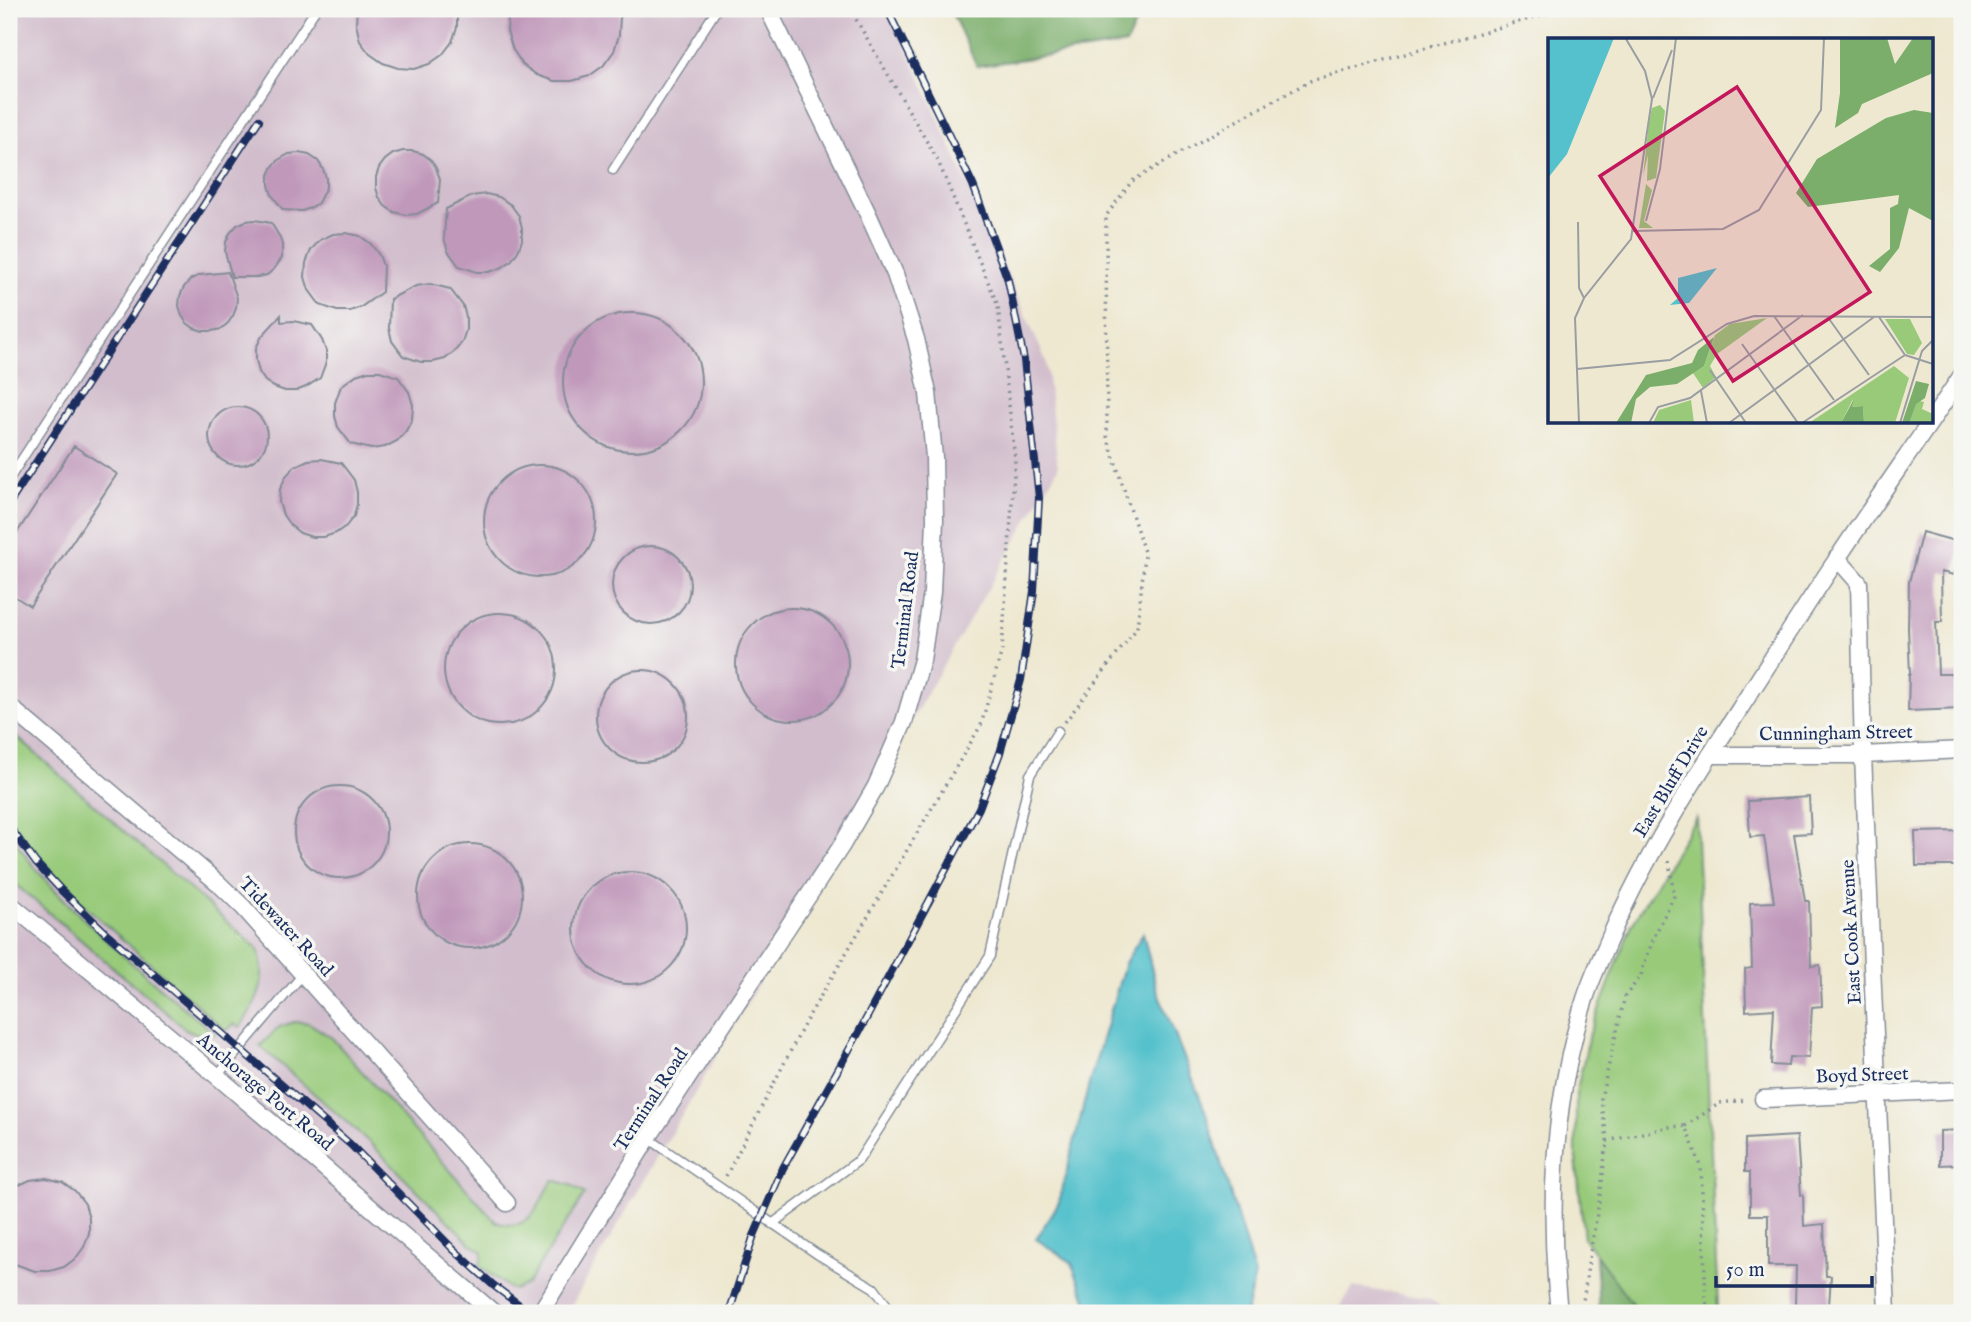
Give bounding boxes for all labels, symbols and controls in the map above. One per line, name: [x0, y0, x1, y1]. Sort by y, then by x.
inset map: [1548, 38, 1932, 424]
street label: Terminal Road: [887, 549, 925, 670]
street label: Cunningham Street: [1759, 721, 1913, 747]
street label: East Bluff Drive: [1629, 722, 1715, 842]
street label: East Cook Avenue: [1836, 859, 1868, 1005]
street label: Tidewater Road: [233, 872, 338, 983]
street label: Anchorage Port Road: [191, 1028, 339, 1157]
street label: Terminal Road: [609, 1043, 694, 1156]
street label: Boyd Street: [1815, 1062, 1909, 1090]
scale bar: [1716, 1245, 1871, 1289]
text: 50 m: [1726, 1257, 1765, 1284]

